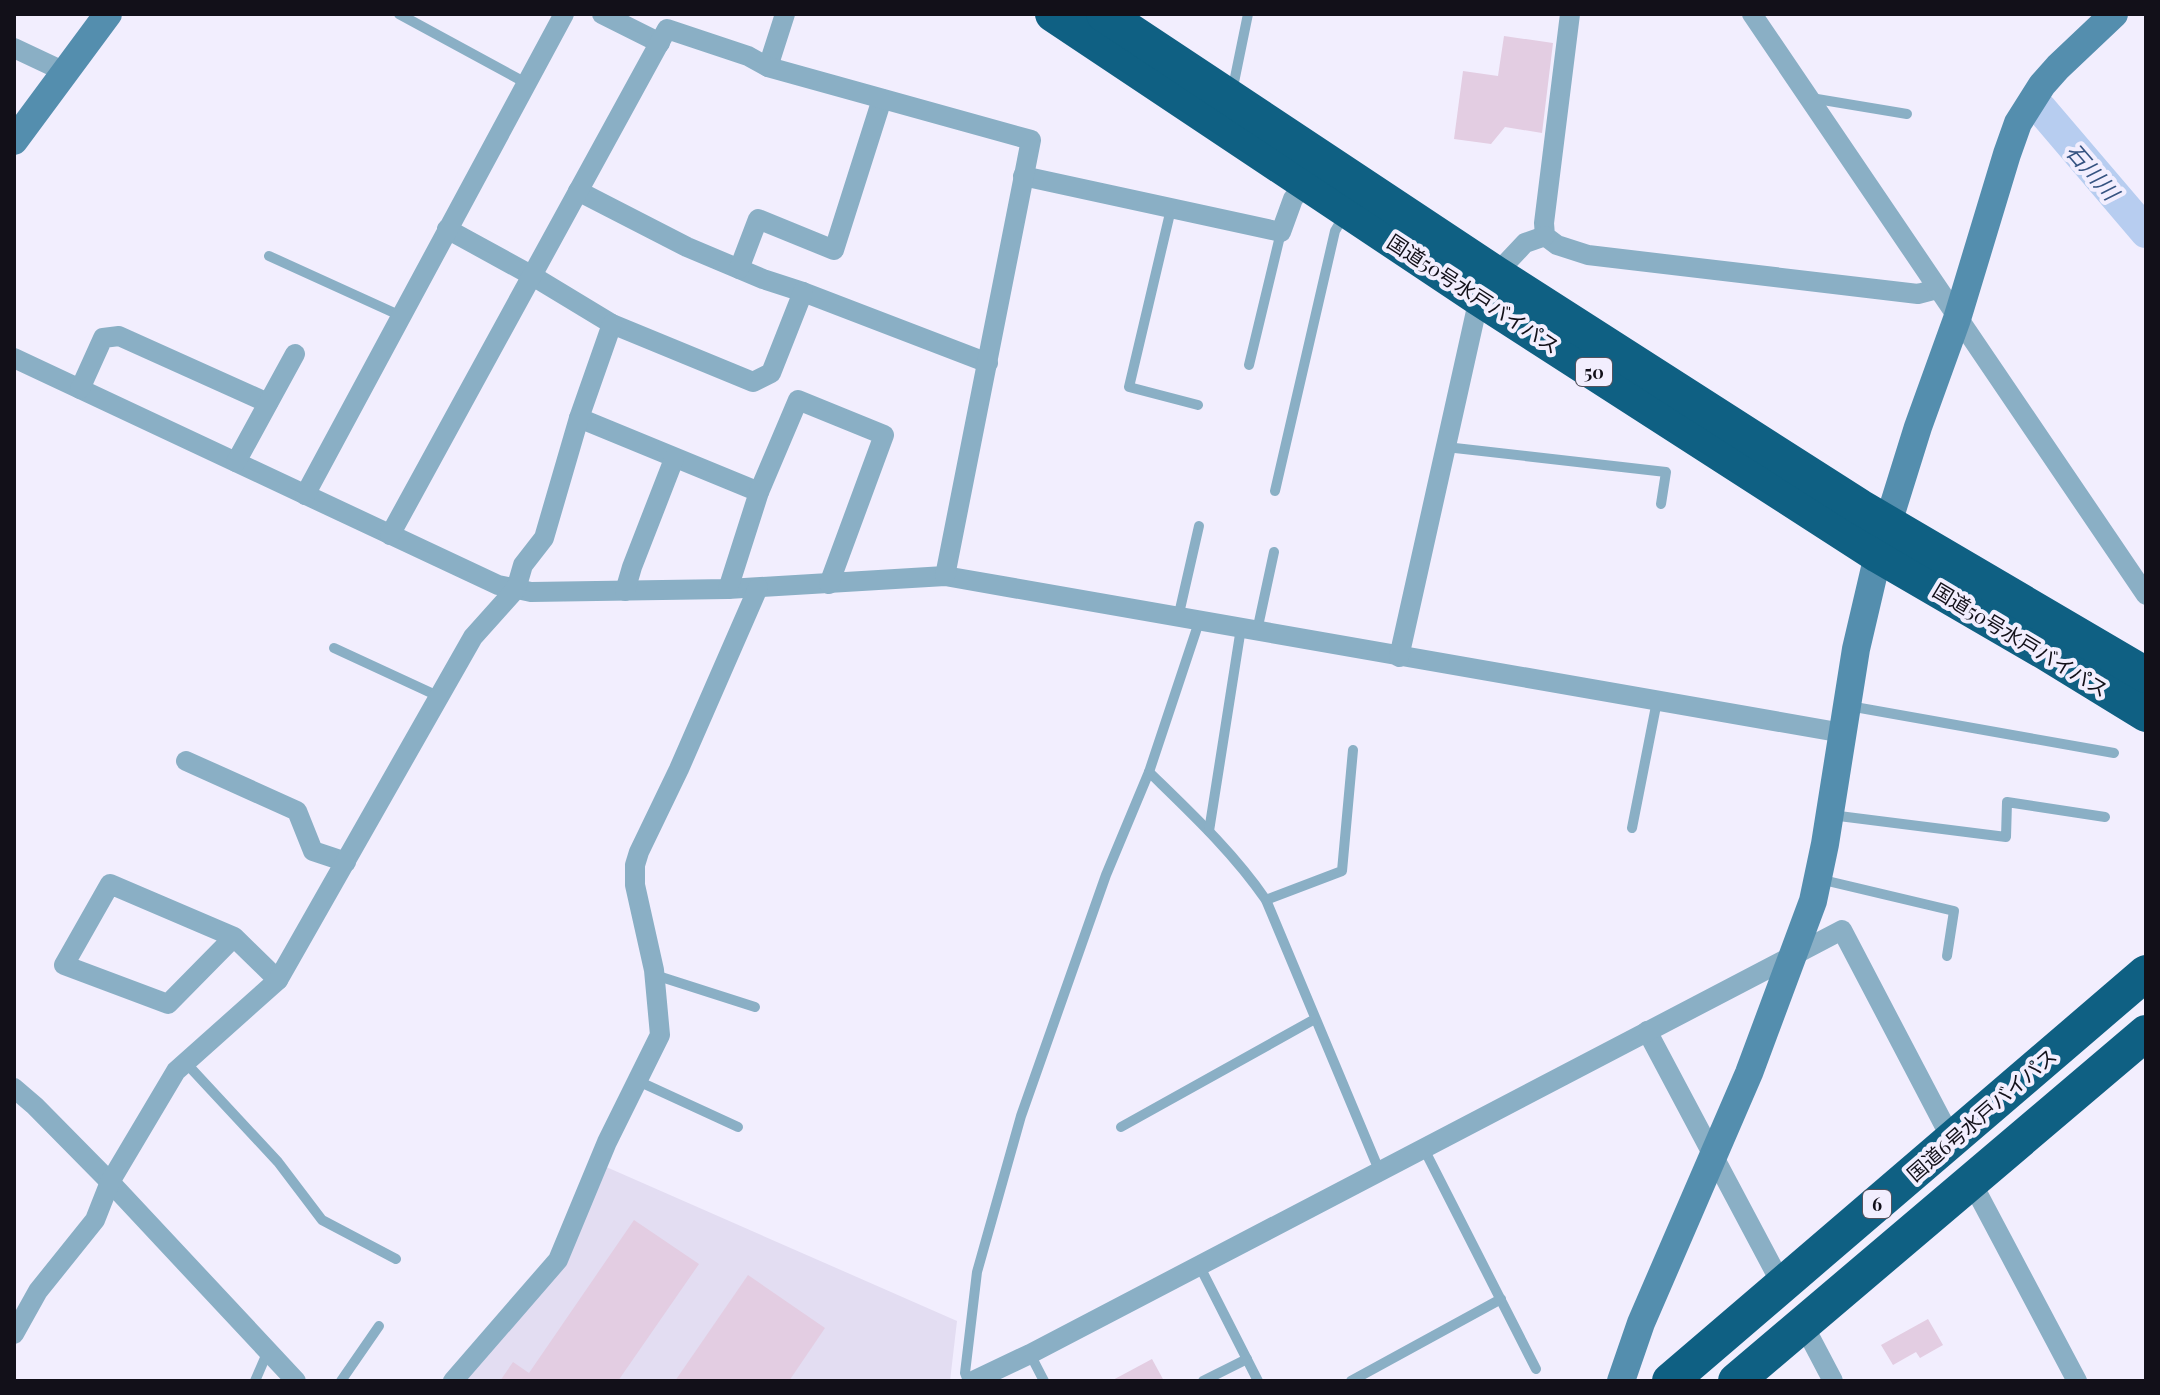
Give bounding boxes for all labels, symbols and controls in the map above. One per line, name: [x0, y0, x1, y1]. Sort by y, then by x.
water label: 石川川: [2060, 136, 2127, 207]
street label: 国道50号水戸バイパス: [1383, 227, 1565, 359]
road number: 50: [1576, 358, 1612, 386]
street label: 国道50号水戸バイパス: [1928, 576, 2114, 702]
street label: 国道6号水戸バイパス: [1900, 1042, 2062, 1186]
road number: 6: [1863, 1190, 1891, 1218]

